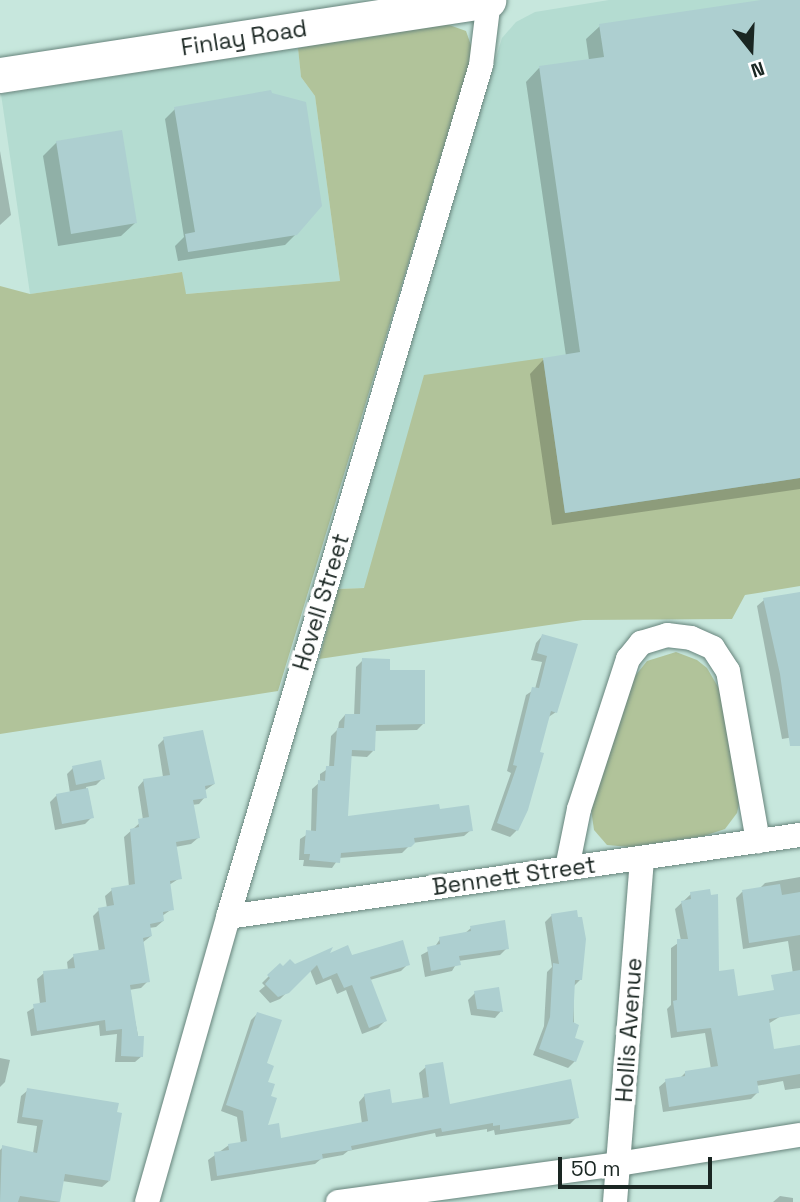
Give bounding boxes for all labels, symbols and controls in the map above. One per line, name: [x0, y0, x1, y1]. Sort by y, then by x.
street label: Finlay Road: [179, 14, 309, 62]
north arrow: [716, 14, 786, 84]
text: N: [748, 56, 768, 83]
street label: Hovell Street: [287, 530, 355, 674]
street label: Bennett Street: [430, 851, 598, 901]
street label: Hollis Avenue: [610, 956, 648, 1104]
scale bar: [562, 1142, 716, 1186]
text: 50 m: [571, 1155, 621, 1182]

